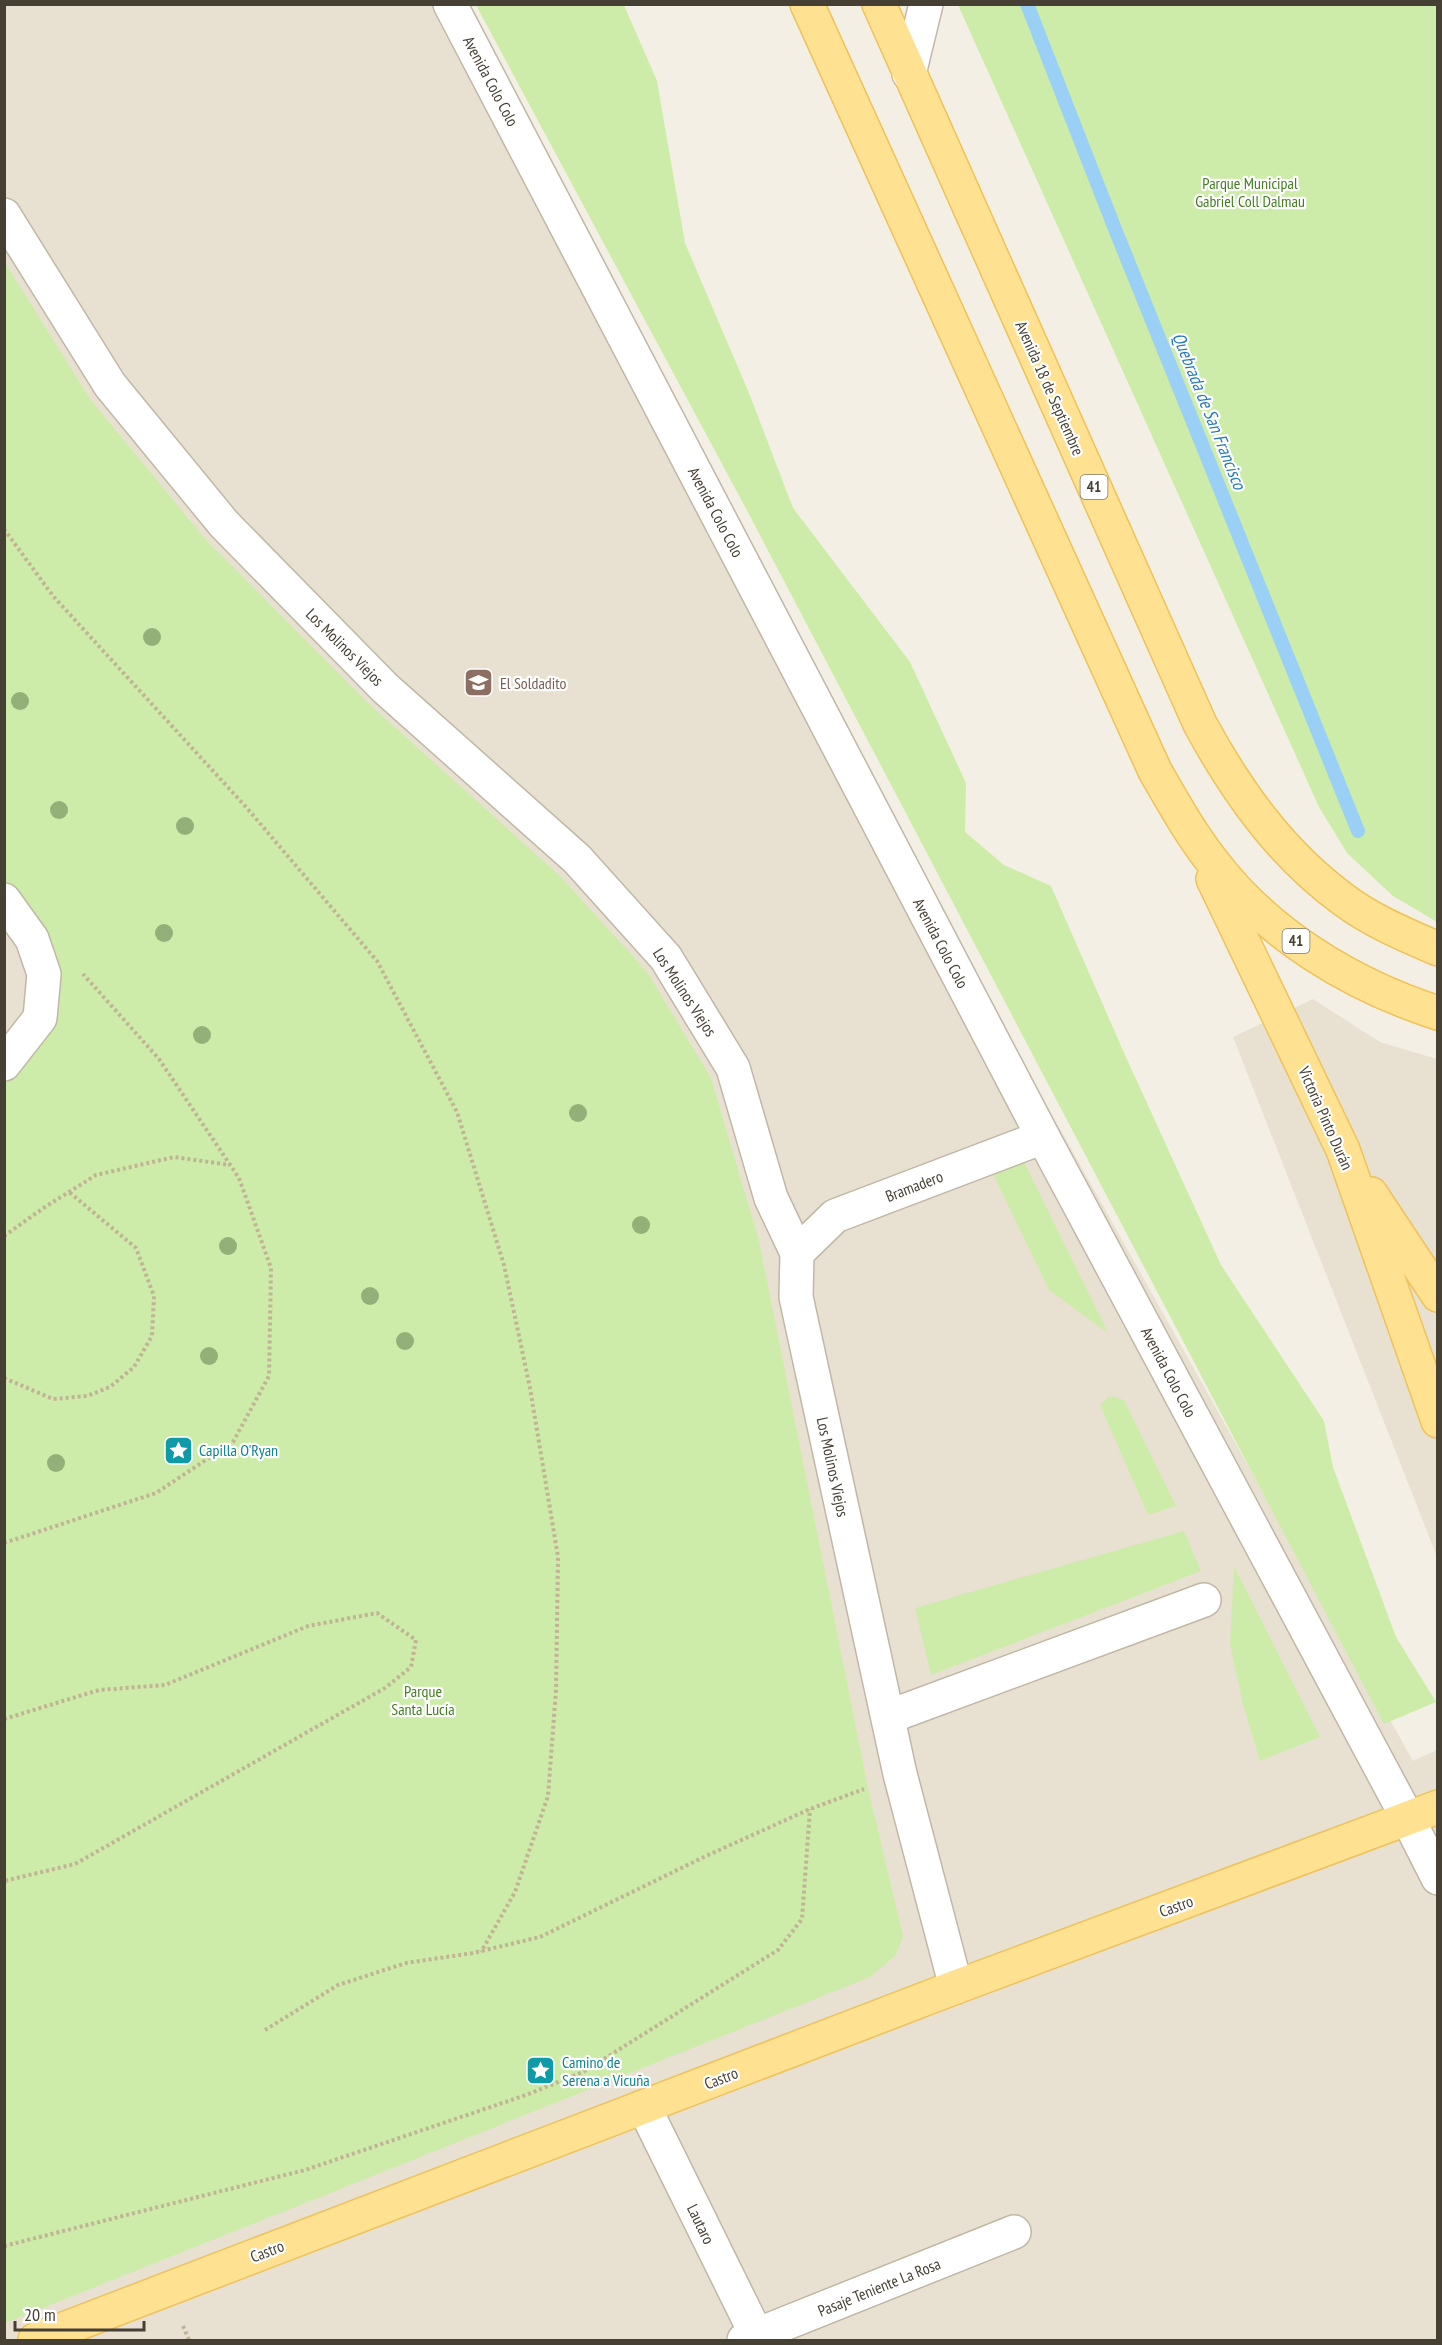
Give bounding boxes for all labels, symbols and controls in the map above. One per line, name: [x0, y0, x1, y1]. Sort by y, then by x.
street label: Avenida Colo Colo: [459, 32, 523, 130]
park label: Parque Municipal Gabriel Coll Dalmau: [1195, 173, 1305, 211]
street label: Avenida 18 de Septiembre: [1011, 318, 1089, 458]
water label: Quebrada de San Francisco: [1167, 329, 1252, 494]
street label: Avenida Colo Colo: [684, 463, 748, 561]
road number: 41: [1080, 475, 1108, 499]
street label: Los Molinos Viejos: [302, 604, 388, 690]
school or university icon: El Soldadito: [463, 667, 495, 699]
place label: El Soldadito: [500, 673, 566, 693]
street label: Avenida Colo Colo: [909, 894, 973, 992]
road number: 41: [1282, 929, 1310, 953]
street label: Los Molinos Viejos: [649, 944, 721, 1040]
street label: Victoria Pinto Durán: [1294, 1062, 1358, 1173]
street label: Bramadero: [882, 1166, 946, 1206]
street label: Avenida Colo Colo: [1137, 1323, 1201, 1421]
street label: Los Molinos Viejos: [813, 1415, 853, 1519]
place icon: Capilla O'Ryan: [162, 1434, 194, 1466]
place label: Capilla O'Ryan: [199, 1440, 278, 1460]
park label: Parque Santa Lucía: [391, 1681, 455, 1719]
street label: Castro: [1156, 1891, 1196, 1921]
place label: Camino de Serena a Vicuña: [562, 2052, 650, 2090]
place icon: Camino de Serena a Vicuña: [525, 2055, 557, 2087]
street label: Castro: [701, 2062, 741, 2094]
street label: Lautaro: [683, 2201, 719, 2247]
street label: Castro: [247, 2235, 287, 2267]
street label: Pasaje Teniente La Rosa: [815, 2253, 943, 2321]
scale bar: [15, 2294, 144, 2332]
text: 20 m: [24, 2303, 56, 2326]

